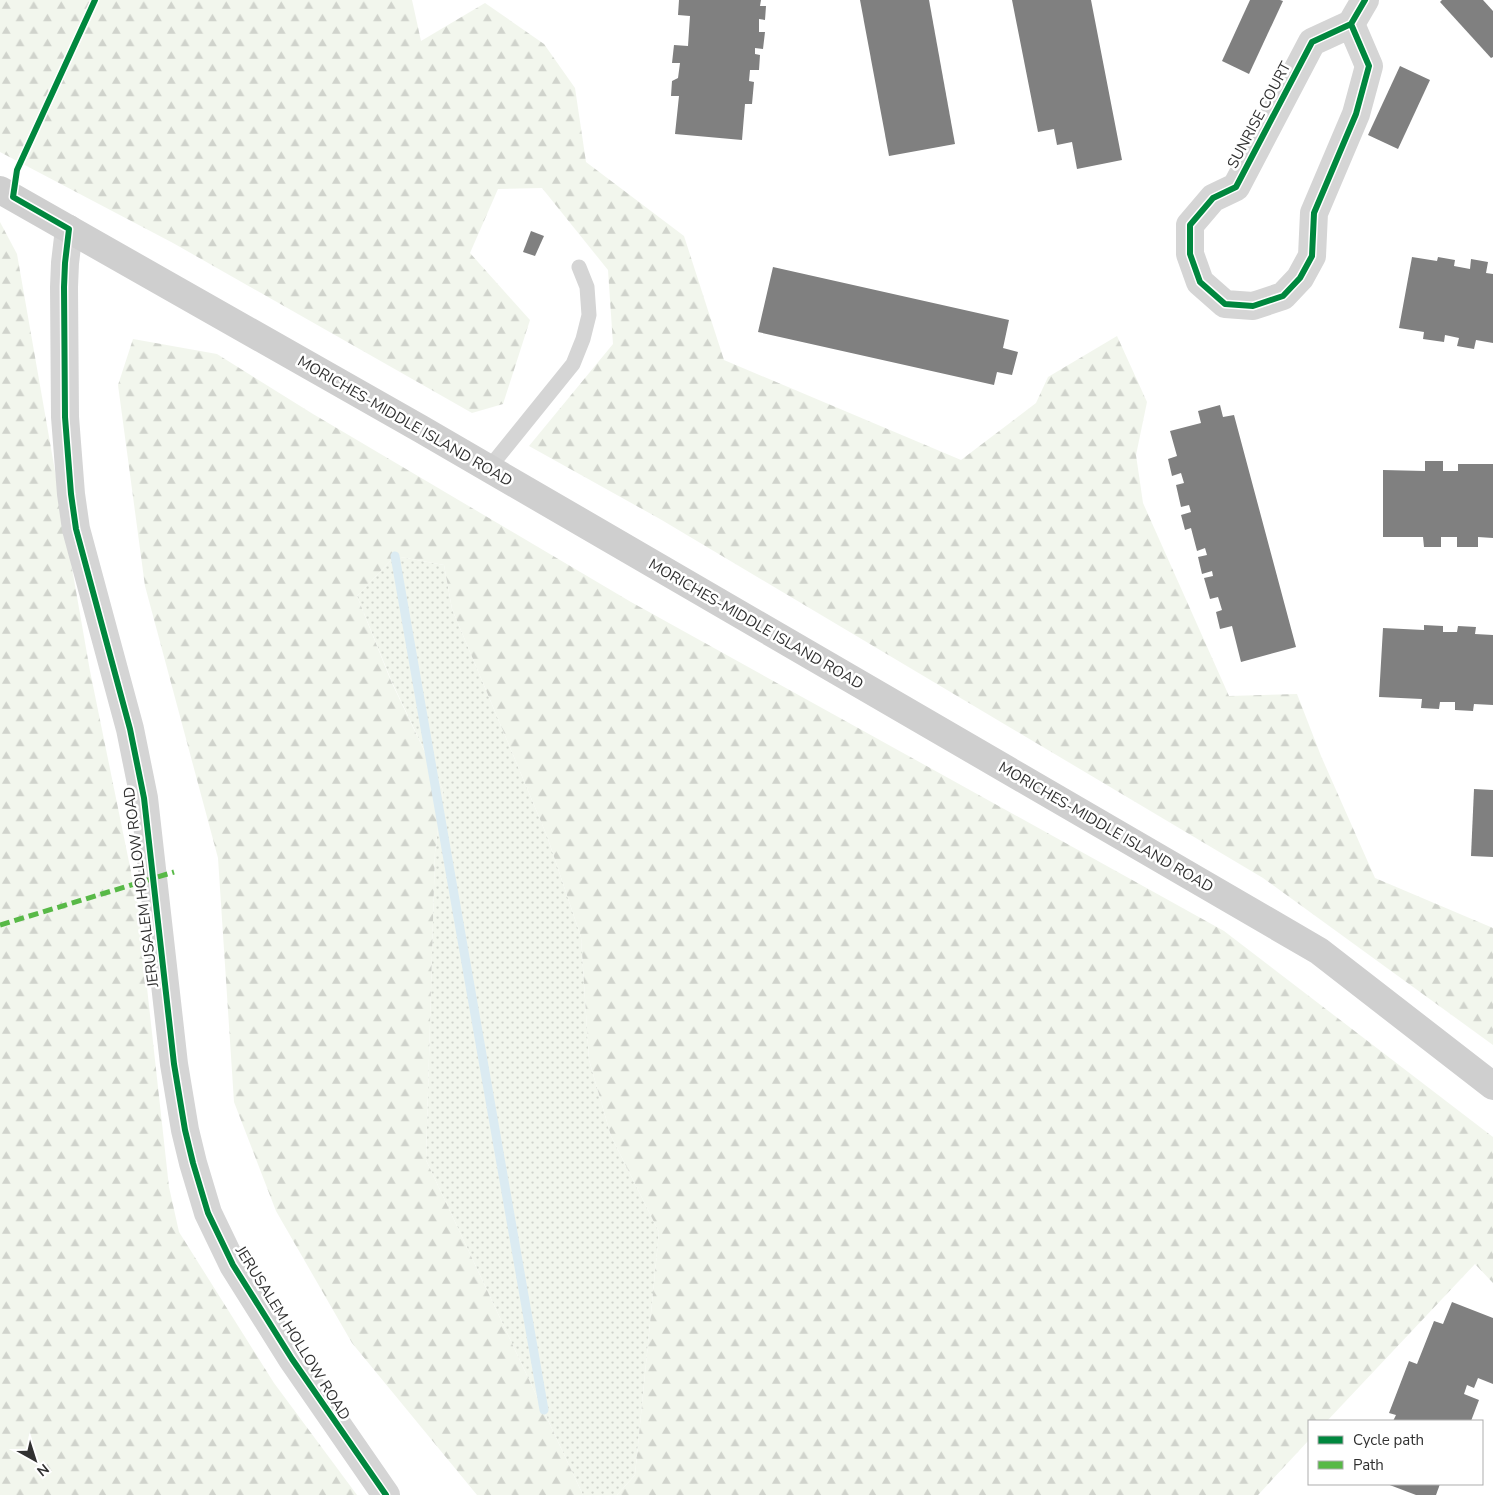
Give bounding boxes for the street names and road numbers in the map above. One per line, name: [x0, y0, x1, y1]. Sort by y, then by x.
street label: SUNRISE COURT: [1222, 58, 1296, 172]
street label: MORICHES-MIDDLE ISLAND ROAD: [294, 351, 516, 491]
street label: MORICHES-MIDDLE ISLAND ROAD: [645, 554, 867, 694]
street label: MORICHES-MIDDLE ISLAND ROAD: [995, 757, 1217, 897]
street label: JERUSALEM HOLLOW ROAD: [119, 786, 163, 989]
street label: JERUSALEM HOLLOW ROAD: [230, 1241, 355, 1424]

